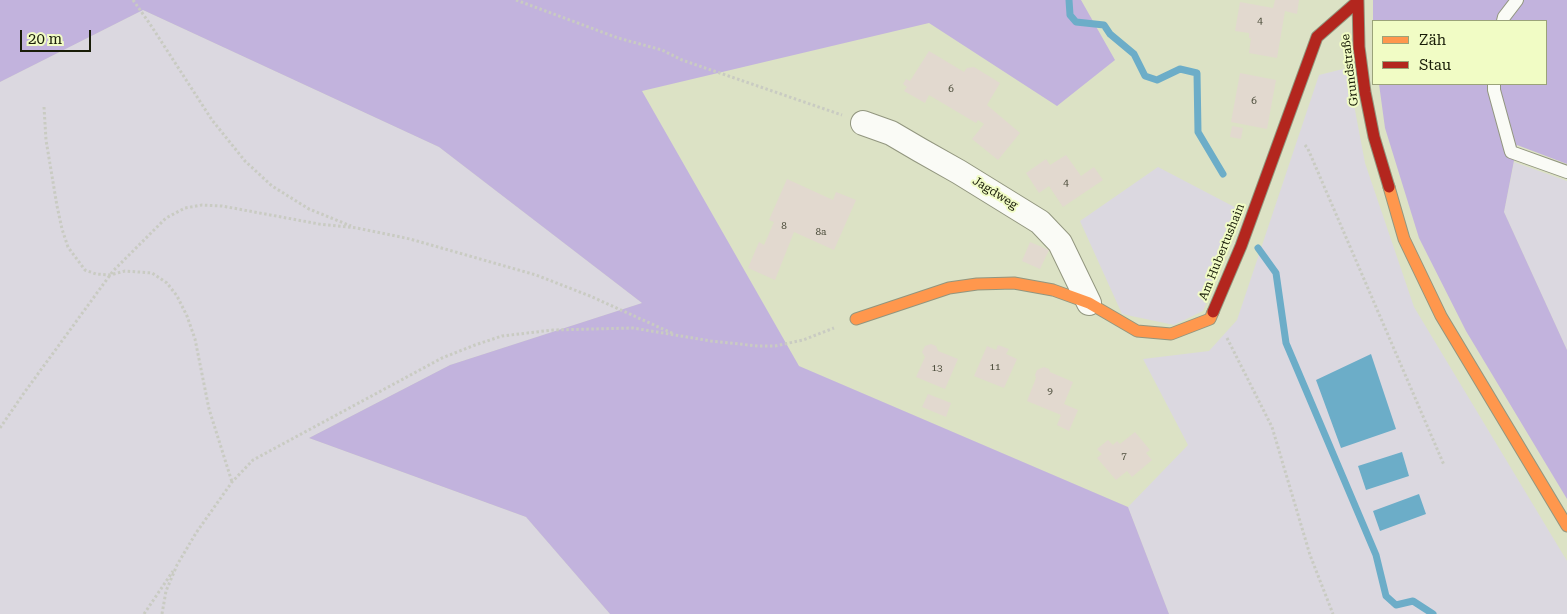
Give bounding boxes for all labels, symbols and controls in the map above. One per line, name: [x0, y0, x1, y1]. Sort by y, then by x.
house number: 4: [1257, 15, 1263, 27]
scale bar: [22, 20, 94, 52]
legend: [1372, 20, 1547, 85]
text: 20 m: [28, 30, 62, 48]
text: Zäh: [1419, 31, 1446, 49]
street label: Grundstraße: [1338, 33, 1362, 107]
text: Stau: [1419, 56, 1451, 74]
house number: 6: [948, 83, 954, 95]
house number: 6: [1251, 95, 1257, 107]
street label: Jagdweg: [970, 174, 1020, 212]
house number: 4: [1063, 177, 1069, 189]
street label: Am Hubertushain: [1196, 202, 1248, 302]
house number: 8: [781, 220, 787, 232]
house number: 8a: [815, 226, 827, 238]
house number: 11: [989, 361, 1001, 373]
house number: 13: [931, 362, 943, 374]
house number: 9: [1047, 385, 1053, 397]
house number: 7: [1121, 450, 1127, 462]

